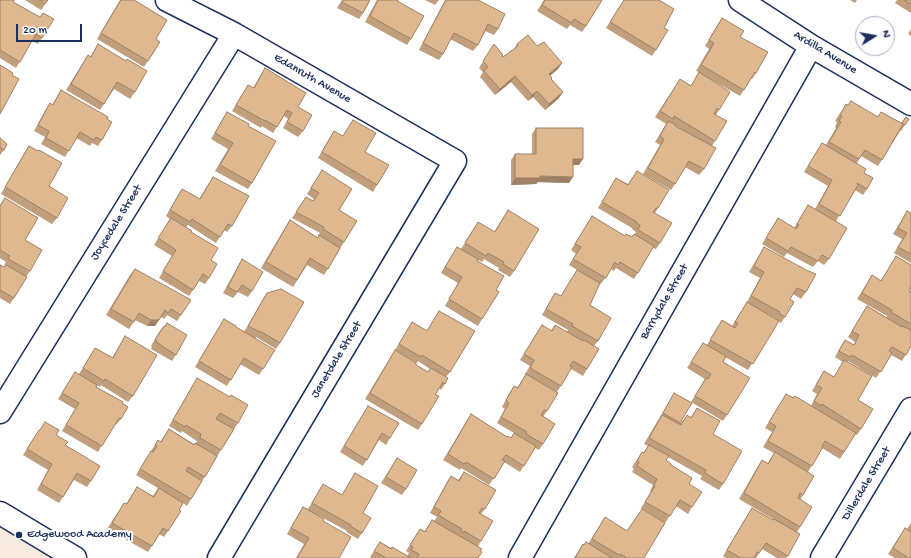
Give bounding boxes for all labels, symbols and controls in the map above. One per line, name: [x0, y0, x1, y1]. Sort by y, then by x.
scale bar: [18, 16, 84, 42]
north arrow: [855, 16, 895, 56]
text: 20 m: [23, 24, 47, 38]
street label: Ardilla Avenue: [791, 28, 859, 78]
text: N: [879, 29, 892, 39]
street label: Edanruth Avenue: [271, 51, 353, 107]
street label: Joycedale Street: [88, 183, 146, 263]
street label: Barrydale Street: [638, 262, 692, 342]
street label: Janetdale Street: [308, 319, 366, 401]
street label: Dillerdale Street: [839, 444, 895, 524]
place label: Edgewood Academy: [27, 528, 132, 542]
marker: Edgewood Academy: [14, 530, 24, 540]

